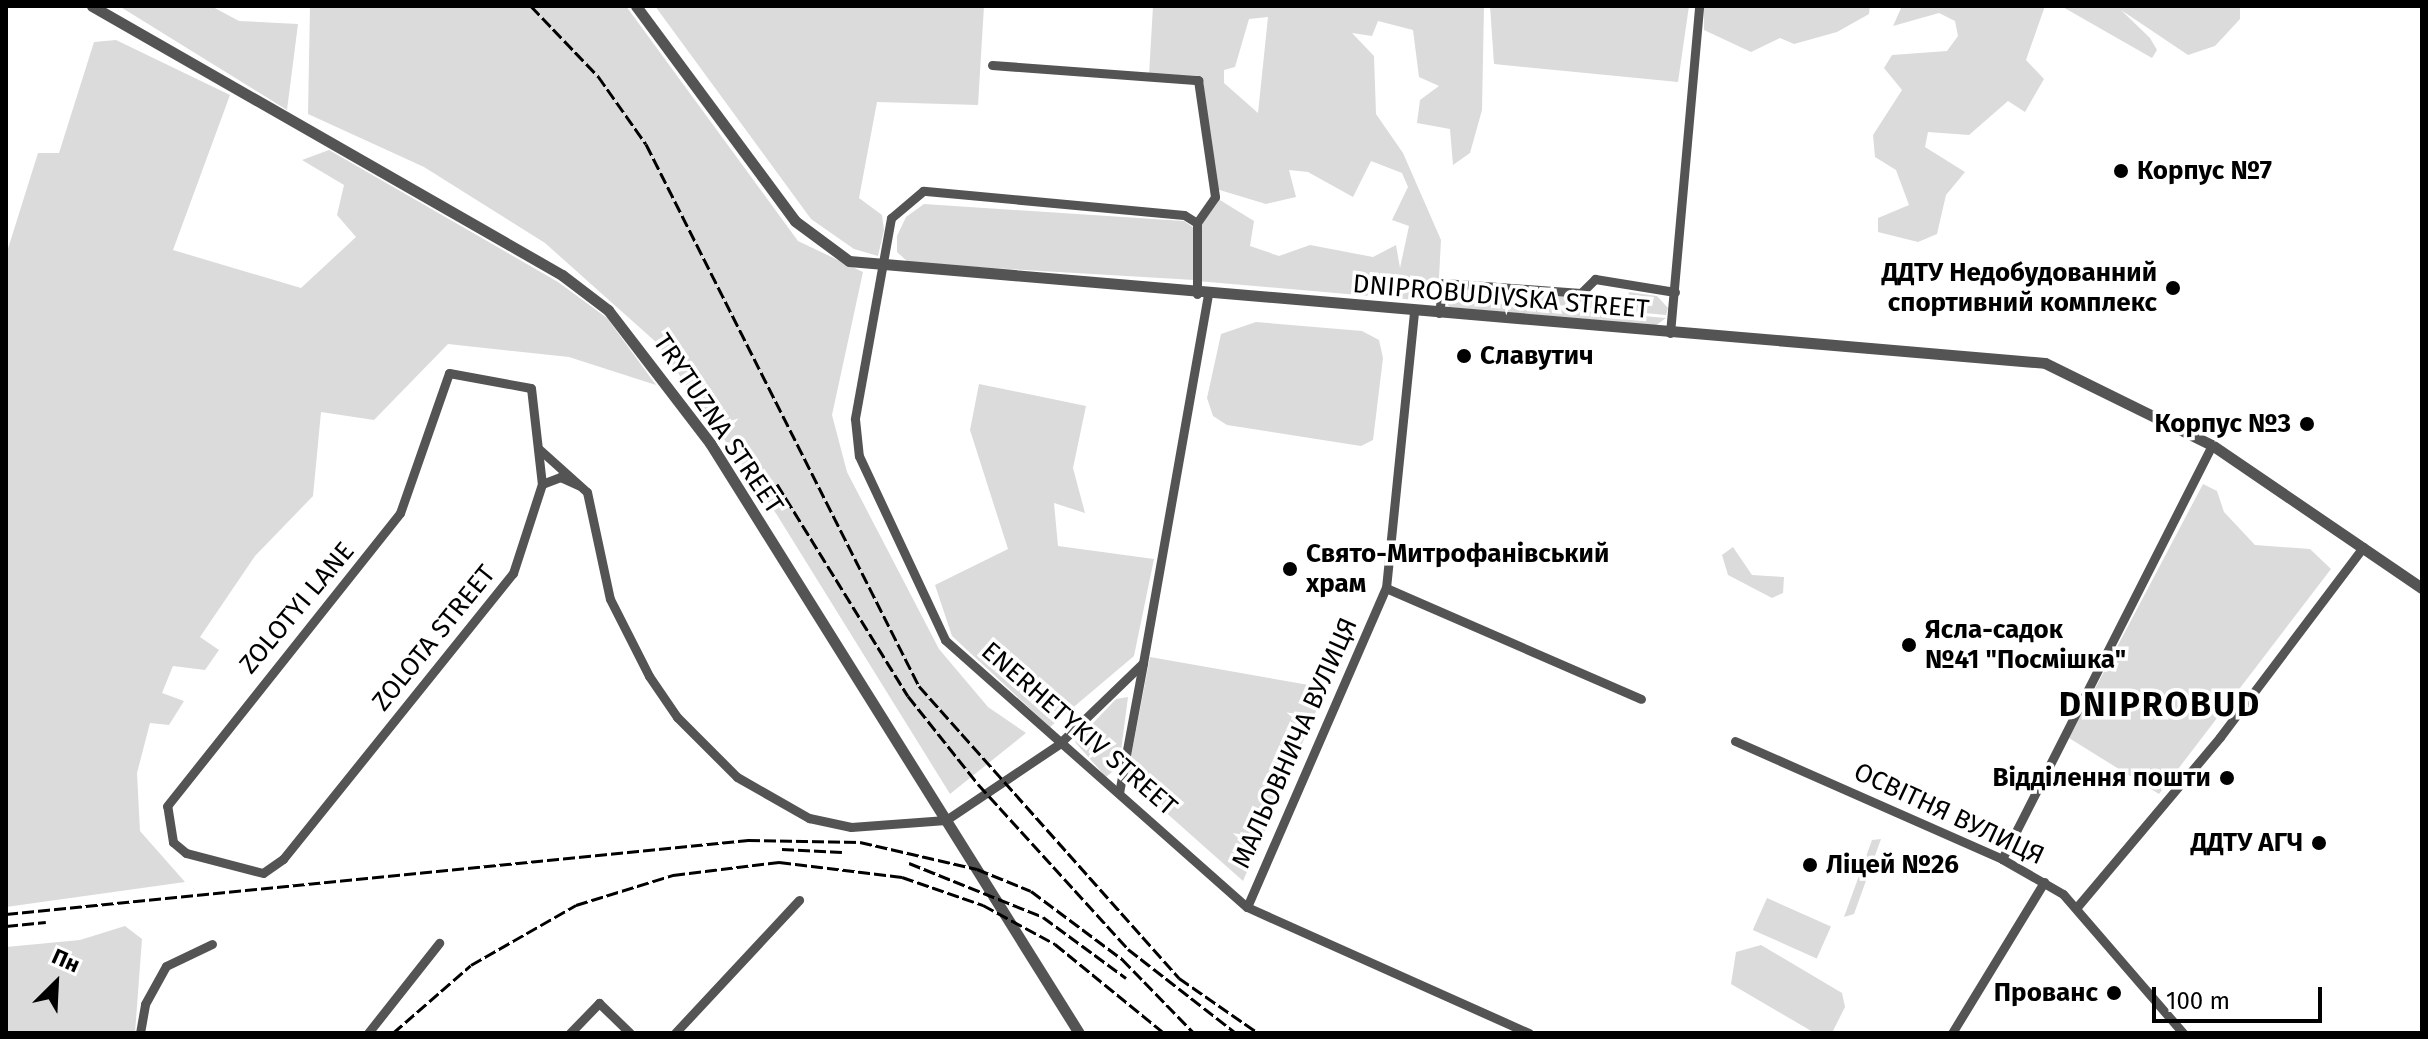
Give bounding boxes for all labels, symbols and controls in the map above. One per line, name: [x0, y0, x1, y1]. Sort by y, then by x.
place label: Корпус №7: [2137, 155, 2272, 187]
marker: Корпус №7: [2112, 162, 2130, 180]
place label: ДДТУ Недобудованний спортивний комплекс: [1882, 257, 2157, 318]
street label: DNIPROBUDIVSKA STREET: [1351, 268, 1651, 326]
marker: ДДТУ Недобудованний спортивний комплекс: [2164, 279, 2182, 297]
street label: TRYTUZNA STREET: [646, 328, 790, 520]
place label: Славутич: [1480, 340, 1593, 372]
marker: Славутич: [1455, 347, 1473, 365]
place label: Корпус №3: [2155, 408, 2291, 440]
marker: Корпус №3: [2298, 415, 2316, 433]
street label: ZOLOTYI LANE: [233, 536, 361, 680]
place label: Свято-Митрофанівський храм: [1306, 538, 1609, 600]
street label: ZOLOTA STREET: [366, 559, 502, 717]
marker: Свято-Митрофанівський храм: [1281, 560, 1299, 578]
street label: МАЛЬОВНИЧА ВУЛИЦЯ: [1226, 613, 1364, 873]
place label: Ясла-садок №41 "Посмішка": [1925, 614, 2126, 676]
street label: ENERHETYKIV STREET: [975, 636, 1183, 822]
marker: Ясла-садок №41 "Посмішка": [1900, 636, 1918, 654]
district label: DNIPROBUD: [2059, 685, 2261, 725]
street label: ОСВІТНЯ ВУЛИЦЯ: [1849, 756, 2049, 872]
place label: Відділення пошти: [1992, 762, 2211, 794]
marker: Відділення пошти: [2218, 769, 2236, 787]
place label: ДДТУ АГЧ: [2191, 827, 2303, 859]
marker: ДДТУ АГЧ: [2310, 834, 2328, 852]
place label: Ліцей №26: [1826, 849, 1959, 881]
marker: Ліцей №26: [1801, 856, 1819, 874]
north arrow: [16, 943, 96, 1023]
text: Пн: [48, 943, 84, 979]
scale bar: [2156, 971, 2326, 1021]
place label: Прованс: [1994, 977, 2098, 1009]
marker: Прованс: [2105, 984, 2123, 1002]
text: 100 m: [2166, 987, 2230, 1015]

